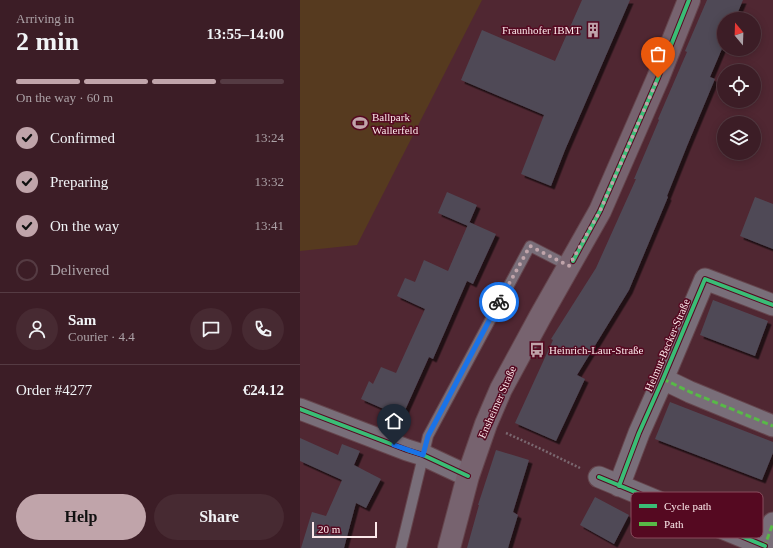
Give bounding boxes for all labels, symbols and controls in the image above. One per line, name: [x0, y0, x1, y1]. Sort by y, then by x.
text: Arriving in: [16, 11, 74, 26]
north arrow: [717, 12, 761, 56]
map controls: [717, 12, 761, 160]
building icon: Fraunhofer IBMT: [584, 21, 602, 39]
place label: Fraunhofer IBMT: [502, 24, 581, 36]
text: 13:55–14:00: [207, 26, 284, 42]
text: 2 min: [16, 27, 79, 56]
pin: [641, 37, 675, 78]
icon: bag: [647, 43, 669, 65]
button: locate: [717, 64, 761, 108]
text: On the way · 60 m: [16, 90, 113, 105]
place label: Ballpark Wallerfeld: [372, 111, 419, 136]
sports icon: Ballpark Wallerfeld: [351, 114, 369, 132]
button: layers: [717, 116, 761, 160]
icon: check: [16, 127, 38, 149]
text: Confirmed: [50, 130, 115, 146]
text: 13:24: [254, 130, 284, 145]
icon: check: [16, 171, 38, 193]
text: Preparing: [50, 174, 108, 190]
text: 13:32: [254, 174, 284, 189]
icon: check: [16, 215, 38, 237]
text: On the way: [50, 218, 119, 234]
text: 13:41: [254, 218, 284, 233]
text: Delivered: [50, 262, 109, 278]
courier: [479, 282, 519, 322]
icon: bike: [488, 291, 510, 313]
street label: Helmut-Becker-Straße: [642, 297, 692, 393]
button: person: [16, 308, 58, 350]
button: chat: [190, 308, 232, 350]
button: phone: [242, 308, 284, 350]
text: Sam: [68, 312, 96, 328]
text: Courier · 4.4: [68, 329, 135, 344]
bus stop icon: Heinrich-Laur-Straße: [528, 341, 546, 359]
place label: Heinrich-Laur-Straße: [549, 344, 644, 356]
street label: Ensheimer Straße: [476, 364, 518, 440]
text: Order #4277: [16, 382, 92, 398]
text: €24.12: [243, 382, 284, 398]
pin: [377, 404, 411, 445]
icon: home: [383, 410, 405, 432]
legend: [631, 492, 763, 538]
button: Help: [16, 494, 146, 540]
button: Share: [154, 494, 284, 540]
text: Cycle path: [664, 500, 712, 512]
text: Path: [664, 518, 684, 530]
scale bar: [312, 520, 377, 539]
text: 20 m: [318, 523, 340, 535]

